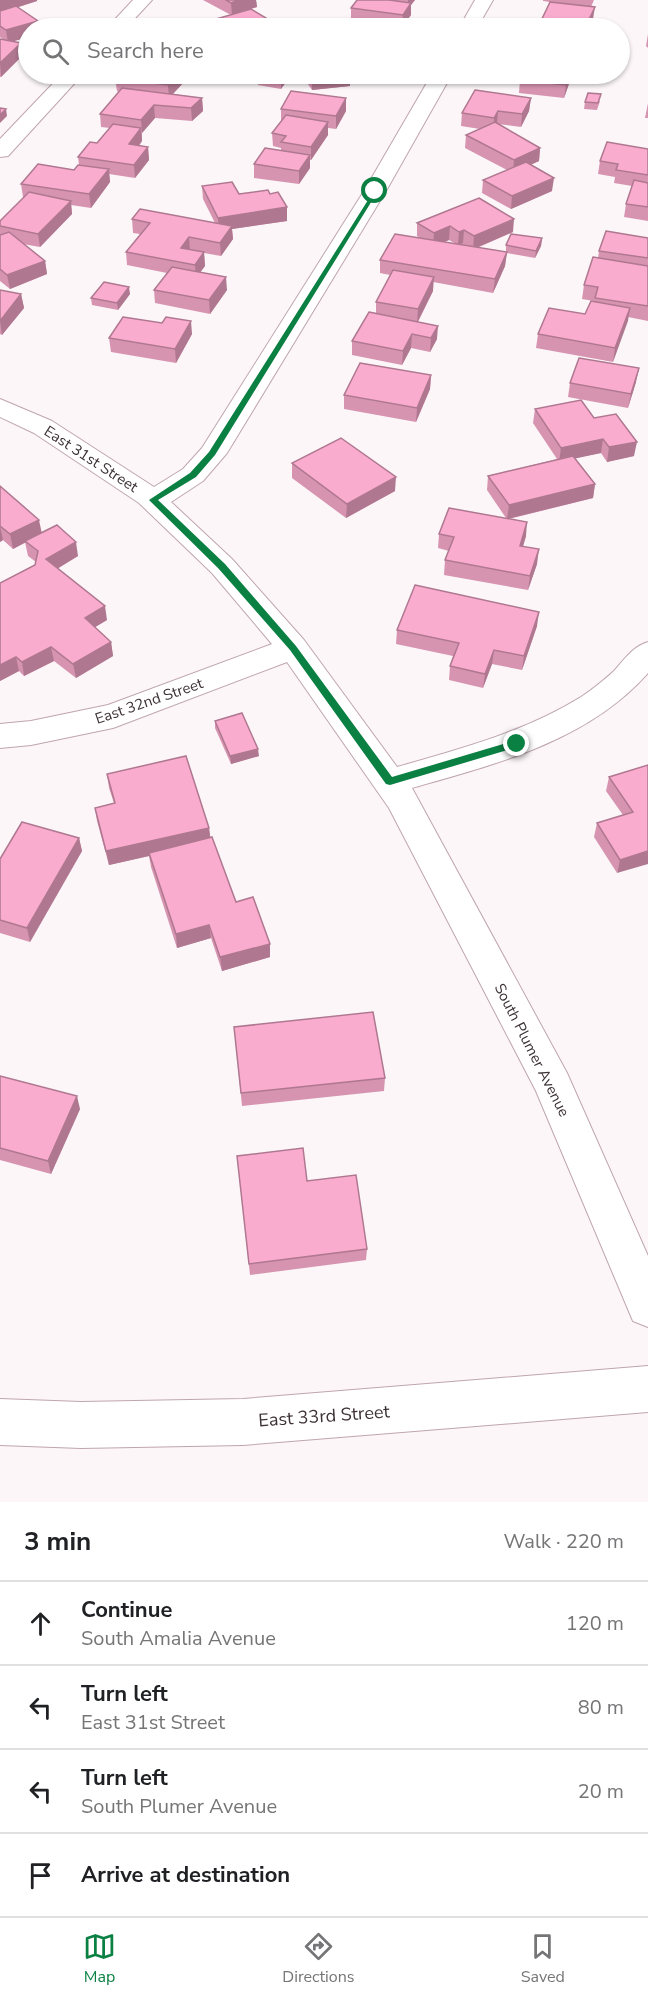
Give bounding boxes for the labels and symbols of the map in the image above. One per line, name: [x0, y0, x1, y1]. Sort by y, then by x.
route start: [361, 177, 387, 203]
street label: East 31st Street: [40, 421, 142, 497]
street label: East 32nd Street: [92, 673, 206, 729]
route end: [503, 730, 529, 756]
street label: South Plumer Avenue: [490, 980, 574, 1120]
street label: East 33rd Street: [258, 1399, 391, 1433]

